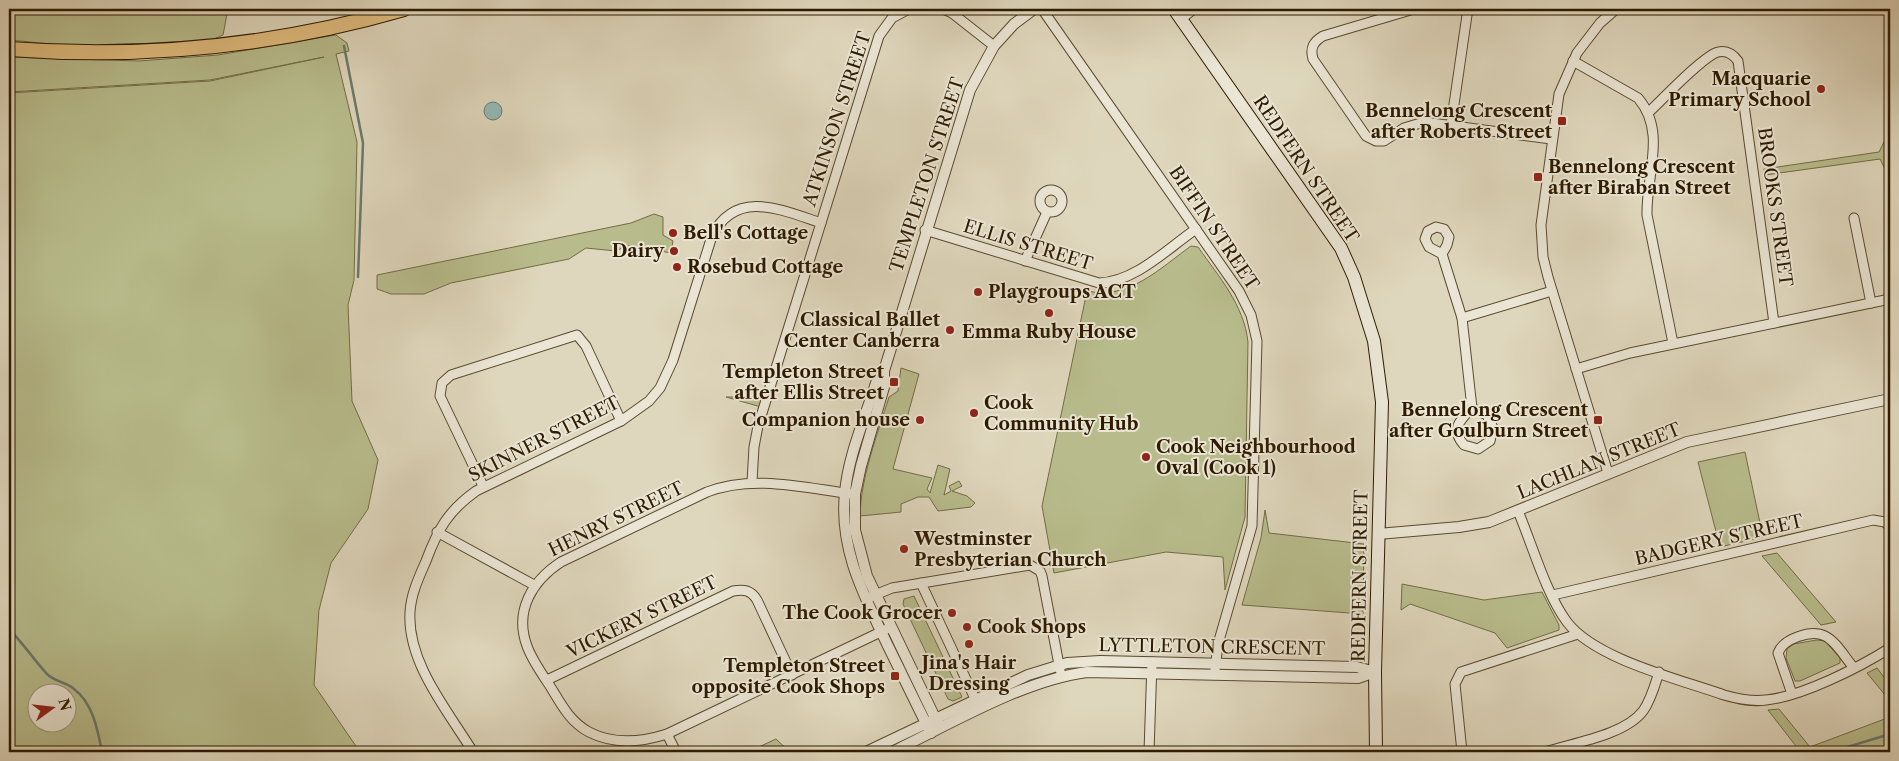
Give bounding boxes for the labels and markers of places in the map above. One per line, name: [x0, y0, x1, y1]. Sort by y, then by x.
place label: Macquarie Primary School: [1668, 68, 1811, 111]
marker: Macquarie Primary School: [1815, 83, 1827, 95]
place label: Bennelong Crescent after Roberts Street: [1365, 100, 1553, 143]
marker: Bennelong Crescent after Roberts Street: [1556, 115, 1568, 127]
place label: Bennelong Crescent after Biraban Street: [1548, 156, 1736, 199]
marker: Bennelong Crescent after Biraban Street: [1532, 171, 1544, 183]
place label: Bell's Cottage: [683, 222, 809, 244]
marker: Bell's Cottage: [667, 227, 679, 239]
place label: Dairy: [612, 240, 665, 262]
marker: Dairy: [668, 245, 680, 257]
place label: Rosebud Cottage: [687, 256, 844, 278]
marker: Rosebud Cottage: [671, 261, 683, 273]
place label: Playgroups ACT: [988, 281, 1136, 303]
marker: Playgroups ACT: [972, 286, 984, 298]
marker: Emma Ruby House: [1043, 307, 1055, 319]
place label: Classical Ballet Center Canberra: [784, 309, 941, 352]
place label: Emma Ruby House: [962, 321, 1136, 343]
marker: Classical Ballet Center Canberra: [944, 324, 956, 336]
place label: Templeton Street after Ellis Street: [722, 361, 885, 404]
marker: Templeton Street after Ellis Street: [888, 376, 900, 388]
place label: Cook Community Hub: [984, 392, 1139, 435]
place label: Bennelong Crescent after Goulburn Street: [1389, 399, 1589, 442]
marker: Cook Community Hub: [968, 407, 980, 419]
place label: Companion house: [742, 409, 910, 431]
marker: Companion house: [914, 414, 926, 426]
marker: Bennelong Crescent after Goulburn Street: [1592, 414, 1604, 426]
place label: Cook Neighbourhood Oval (Cook 1): [1156, 436, 1356, 479]
marker: Cook Neighbourhood Oval (Cook 1): [1140, 451, 1152, 463]
place label: Westminster Presbyterian Church: [913, 528, 1107, 571]
marker: Westminster Presbyterian Church: [898, 543, 910, 555]
place label: The Cook Grocer: [782, 602, 942, 624]
marker: The Cook Grocer: [946, 607, 958, 619]
place label: Cook Shops: [977, 616, 1086, 638]
marker: Cook Shops: [961, 621, 973, 633]
marker: Jina's Hair Dressing: [963, 638, 975, 650]
place label: Jina's Hair Dressing: [919, 652, 1016, 695]
place label: Templeton Street opposite Cook Shops: [692, 655, 886, 698]
marker: Templeton Street opposite Cook Shops: [889, 670, 901, 682]

